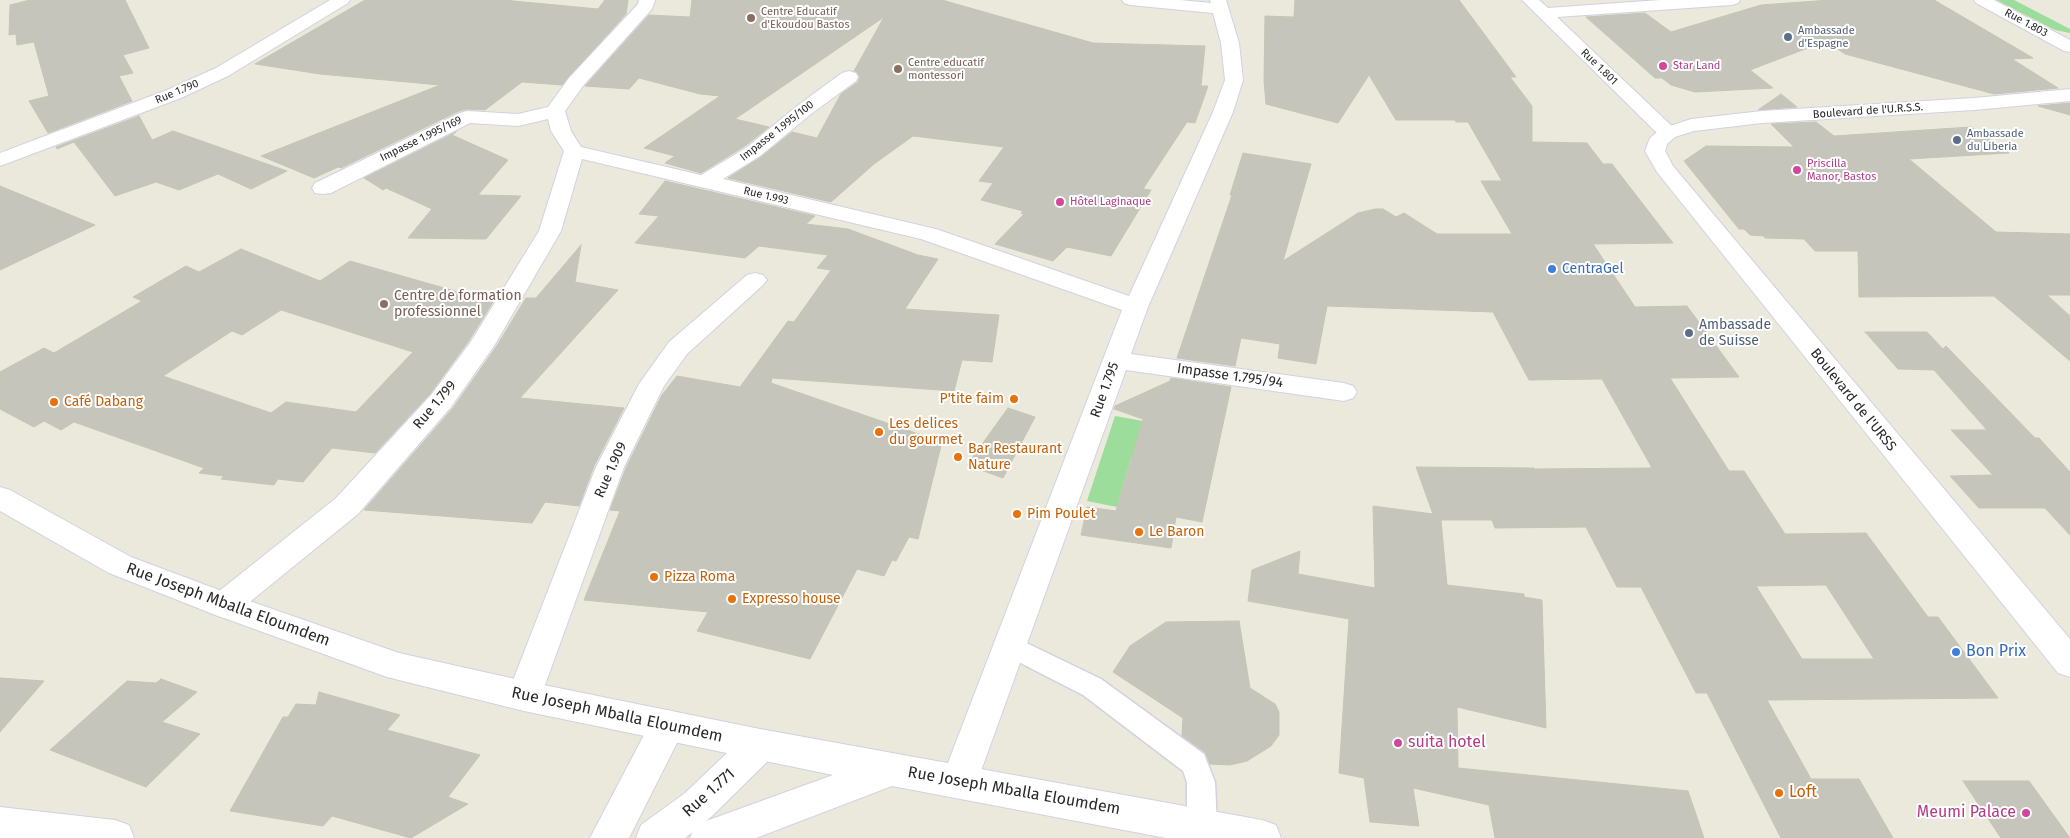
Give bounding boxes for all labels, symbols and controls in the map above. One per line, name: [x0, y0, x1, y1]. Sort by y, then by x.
place label: Centre Educatif d'Ekoudou Bastos: [761, 5, 850, 31]
street label: Rue 1.803: [2002, 6, 2050, 40]
marker: Centre Educatif d'Ekoudou Bastos: [745, 12, 757, 24]
place label: Ambassade d’Espagne: [1798, 24, 1855, 50]
marker: Ambassade d’Espagne: [1782, 31, 1794, 43]
street label: Rue 1.801: [1578, 46, 1620, 88]
place label: Centre educatif montessori: [908, 56, 984, 82]
place label: Star Land: [1673, 59, 1720, 73]
marker: Star Land: [1657, 60, 1669, 72]
marker: Centre educatif montessori: [892, 63, 904, 75]
street label: Rue 1.790: [153, 77, 201, 107]
street label: Impasse 1.995/100: [737, 98, 817, 164]
street label: Boulevard de l'U.R.S.S.: [1812, 101, 1924, 121]
street label: Impasse 1.995/169: [378, 113, 464, 165]
place label: Ambassade du Liberia: [1967, 127, 2024, 153]
marker: Ambassade du Liberia: [1951, 134, 1963, 146]
place label: Priscilla Manor, Bastos: [1807, 157, 1876, 183]
marker: Priscilla Manor, Bastos: [1791, 164, 1803, 176]
street label: Rue 1.993: [742, 184, 790, 208]
place label: Hôtel Laginaque: [1070, 195, 1151, 209]
marker: Hôtel Laginaque: [1054, 196, 1066, 208]
place label: CentraGel: [1562, 261, 1624, 277]
marker: CentraGel: [1546, 263, 1558, 275]
place label: Centre de formation professionnel: [394, 288, 522, 321]
marker: Centre de formation professionnel: [378, 298, 390, 310]
place label: Ambassade de Suisse: [1699, 317, 1771, 350]
marker: Ambassade de Suisse: [1683, 327, 1695, 339]
street label: Boulevard de l'URSS: [1806, 345, 1900, 455]
street label: Rue 1.795: [1087, 360, 1123, 420]
street label: Impasse 1.795/94: [1176, 360, 1284, 392]
street label: Rue 1.799: [410, 377, 460, 433]
place label: P'tite faim: [940, 391, 1004, 407]
marker: P'tite faim: [1008, 393, 1020, 405]
place label: Café Dabang: [64, 394, 143, 410]
marker: Café Dabang: [48, 396, 60, 408]
place label: Les delices du gourmet: [889, 416, 963, 448]
marker: Les delices du gourmet: [873, 426, 885, 438]
street label: Rue 1.909: [591, 439, 631, 501]
place label: Bar Restaurant Nature: [968, 441, 1062, 474]
marker: Bar Restaurant Nature: [952, 451, 964, 463]
place label: Pim Poulet: [1027, 506, 1096, 522]
marker: Pim Poulet: [1011, 508, 1023, 520]
place label: Le Baron: [1149, 524, 1204, 540]
marker: Le Baron: [1133, 526, 1145, 538]
street label: Rue Joseph Mballa Eloumdem: [123, 559, 333, 651]
place label: Pizza Roma: [664, 569, 735, 585]
marker: Pizza Roma: [648, 571, 660, 583]
place label: Expresso house: [742, 591, 841, 607]
marker: Expresso house: [726, 593, 738, 605]
place label: Bon Prix: [1966, 642, 2026, 662]
marker: Bon Prix: [1950, 646, 1962, 658]
street label: Rue Joseph Mballa Eloumdem: [510, 683, 724, 747]
place label: suita hotel: [1408, 733, 1486, 753]
marker: suita hotel: [1392, 737, 1404, 749]
street label: Rue Joseph Mballa Eloumdem: [906, 763, 1122, 819]
street label: Rue 1.771: [679, 765, 739, 821]
place label: Loft: [1789, 783, 1817, 803]
marker: Loft: [1773, 787, 1785, 799]
place label: Meumi Palace: [1917, 803, 2016, 823]
marker: Meumi Palace: [2020, 807, 2032, 819]

